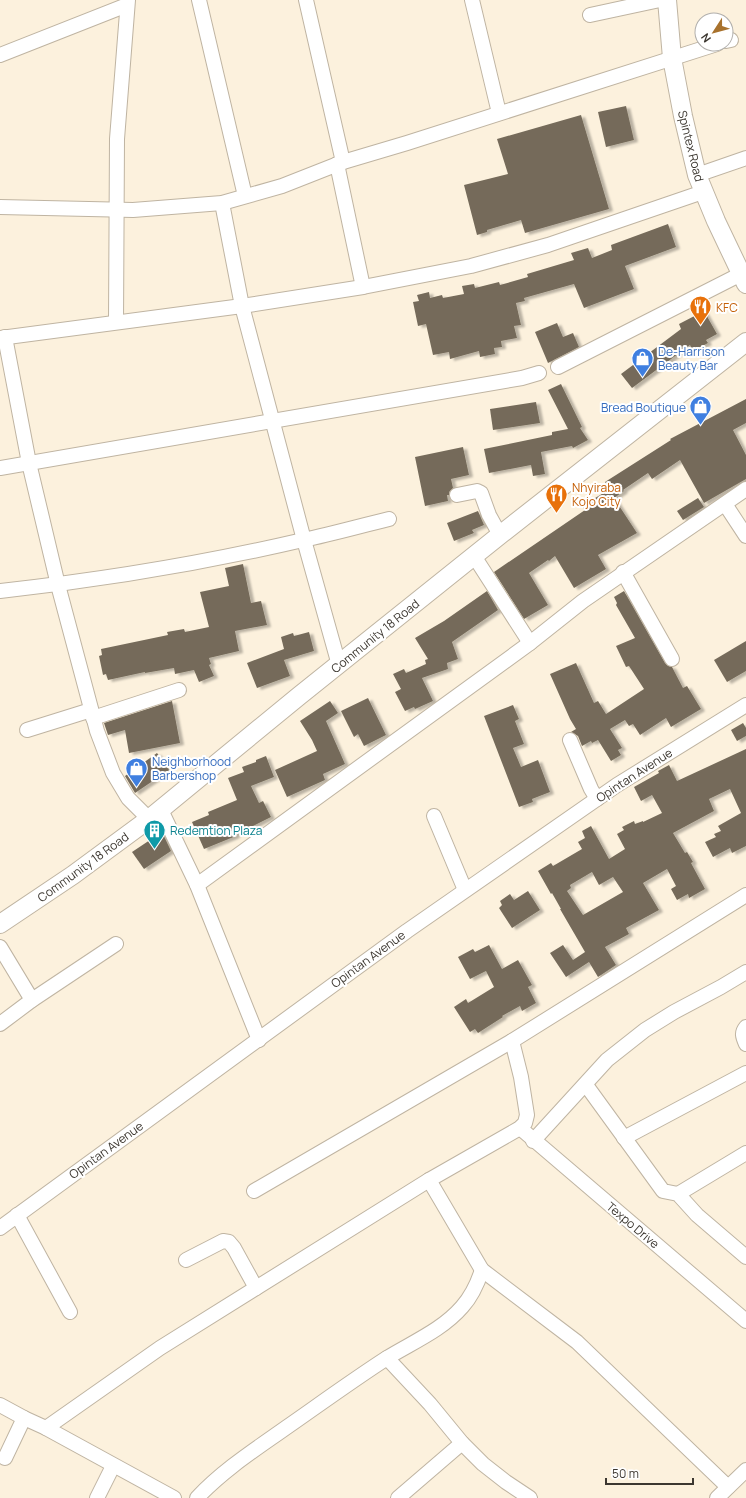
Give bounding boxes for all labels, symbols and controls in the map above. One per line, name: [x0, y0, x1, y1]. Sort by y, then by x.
north arrow: [694, 12, 734, 52]
text: N: [697, 30, 714, 46]
street label: Spintex Road: [674, 109, 708, 183]
restaurant icon: KFC: [688, 294, 714, 327]
place label: KFC: [716, 299, 738, 316]
place label: De-Harrison Beauty Bar: [658, 343, 725, 374]
shop icon: De-Harrison Beauty Bar: [630, 345, 656, 378]
shop icon: Bread Boutique: [688, 394, 714, 427]
place label: Bread Boutique: [601, 399, 686, 416]
place label: Nhyiraba Kojo City: [572, 479, 621, 510]
restaurant icon: Nhyiraba Kojo City: [544, 481, 570, 514]
street label: Community 18 Road: [327, 595, 423, 677]
street label: Opintan Avenue: [593, 744, 675, 806]
place label: Neighborhood Barbershop: [152, 753, 231, 784]
shop icon: Neighborhood Barbershop: [123, 755, 149, 788]
building icon: Redemtion Plaza: [141, 817, 167, 850]
place label: Redemtion Plaza: [170, 822, 262, 839]
street label: Community 18 Road: [34, 828, 132, 906]
street label: Opintan Avenue: [327, 926, 409, 992]
street label: Opintan Avenue: [65, 1117, 147, 1183]
street label: Texpo Drive: [603, 1198, 663, 1252]
scale bar: [606, 1460, 693, 1486]
text: 50 m: [612, 1465, 639, 1482]

